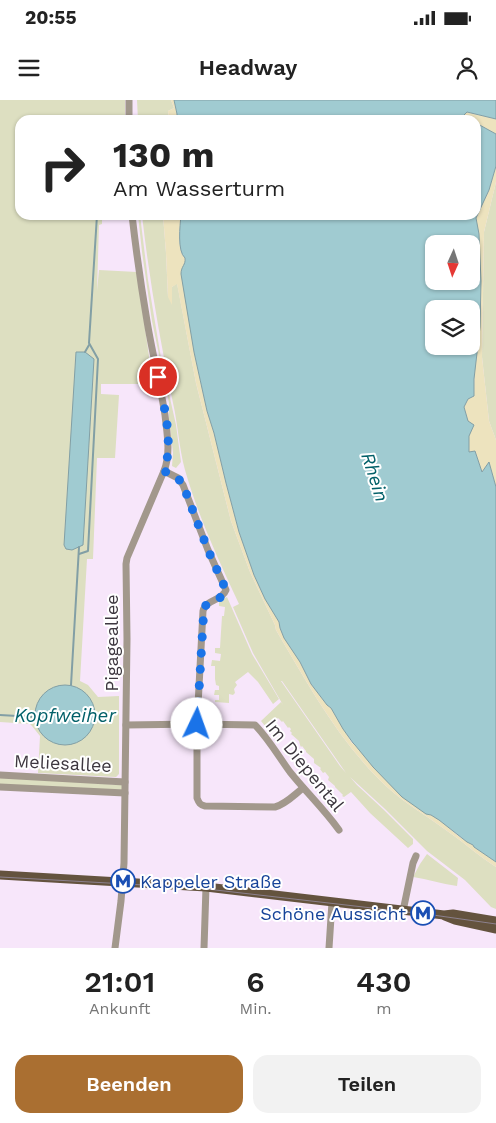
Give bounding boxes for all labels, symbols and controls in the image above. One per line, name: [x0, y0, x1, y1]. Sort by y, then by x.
text: 20:55: [25, 6, 76, 29]
icon: menu: [15, 54, 43, 82]
icon: person: [453, 54, 481, 82]
text: Headway: [199, 55, 297, 80]
text: 130 m: [113, 134, 214, 176]
icon: right: [30, 135, 95, 200]
text: Am Wasserturm: [113, 176, 285, 201]
north arrow: [425, 235, 480, 290]
map controls: [425, 235, 480, 355]
button: layers: [425, 300, 480, 355]
pin: [137, 356, 179, 398]
icon: arrive: [144, 363, 172, 391]
water label: Rhein: [356, 449, 394, 505]
street label: Pigageallee: [101, 594, 122, 692]
position arrow: [170, 697, 222, 749]
water label: Kopfweiher: [14, 704, 116, 727]
street label: Im Diepental: [261, 715, 349, 816]
street label: Meliesallee: [14, 750, 112, 776]
metro station icon: Kappeler Straße: [110, 868, 136, 894]
place label: Kappeler Straße: [140, 871, 282, 892]
metro station icon: Schöne Aussicht: [410, 900, 436, 926]
place label: Schöne Aussicht: [260, 903, 406, 924]
text: 21:01: [84, 964, 155, 999]
text: 6: [246, 964, 265, 999]
text: 430: [356, 964, 412, 999]
text: Ankunft: [89, 999, 150, 1018]
text: Min.: [239, 999, 272, 1018]
text: m: [376, 999, 391, 1018]
button: Beenden: [15, 1055, 243, 1113]
button: Teilen: [253, 1055, 481, 1113]

